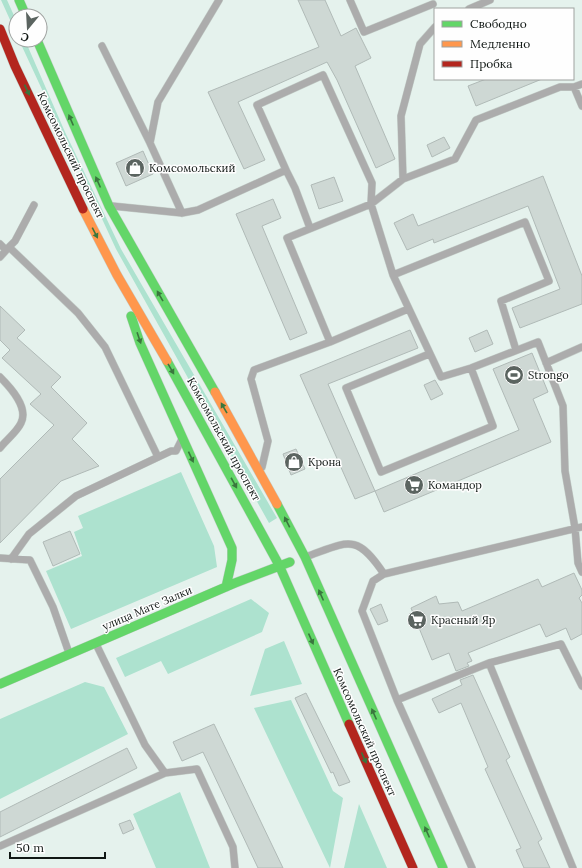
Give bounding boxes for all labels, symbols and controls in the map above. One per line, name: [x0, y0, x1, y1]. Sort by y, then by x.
north arrow: [8, 8, 48, 48]
legend: [434, 8, 574, 80]
text: Свободно: [470, 16, 527, 31]
text: С: [19, 30, 31, 45]
text: Медленно: [470, 36, 530, 51]
text: Пробка: [470, 56, 512, 71]
one-way arrow: [24, 85, 30, 96]
street label: Комсомольский проспект: [34, 90, 108, 221]
one-way arrow: [68, 114, 74, 126]
shop icon: Комсомольский: [124, 157, 146, 179]
place label: Комсомольский: [149, 161, 235, 175]
one-way arrow: [95, 176, 101, 187]
one-way arrow: [92, 227, 99, 238]
one-way arrow: [157, 290, 164, 301]
one-way arrow: [136, 333, 142, 345]
one-way arrow: [168, 363, 175, 375]
sports icon: Strongo: [503, 364, 525, 386]
place label: Strongo: [528, 368, 569, 382]
street label: Комсомольский проспект: [184, 375, 264, 504]
one-way arrow: [221, 403, 228, 414]
shop icon: Крона: [283, 451, 305, 473]
one-way arrow: [188, 452, 194, 463]
place label: Крона: [308, 455, 341, 469]
supermarket icon: Командор: [403, 474, 425, 496]
one-way arrow: [231, 477, 237, 489]
place label: Командор: [428, 478, 482, 492]
one-way arrow: [284, 517, 290, 528]
street label: улица Мате Залки: [100, 583, 194, 633]
one-way arrow: [318, 588, 324, 600]
supermarket icon: Красный Яр: [406, 609, 428, 631]
place label: Красный Яр: [431, 613, 496, 627]
one-way arrow: [308, 634, 314, 645]
street label: Комсомольский проспект: [330, 666, 400, 799]
one-way arrow: [371, 708, 377, 719]
one-way arrow: [360, 752, 367, 764]
one-way arrow: [424, 827, 430, 838]
scale bar: [10, 834, 105, 860]
text: 50 m: [16, 840, 44, 855]

